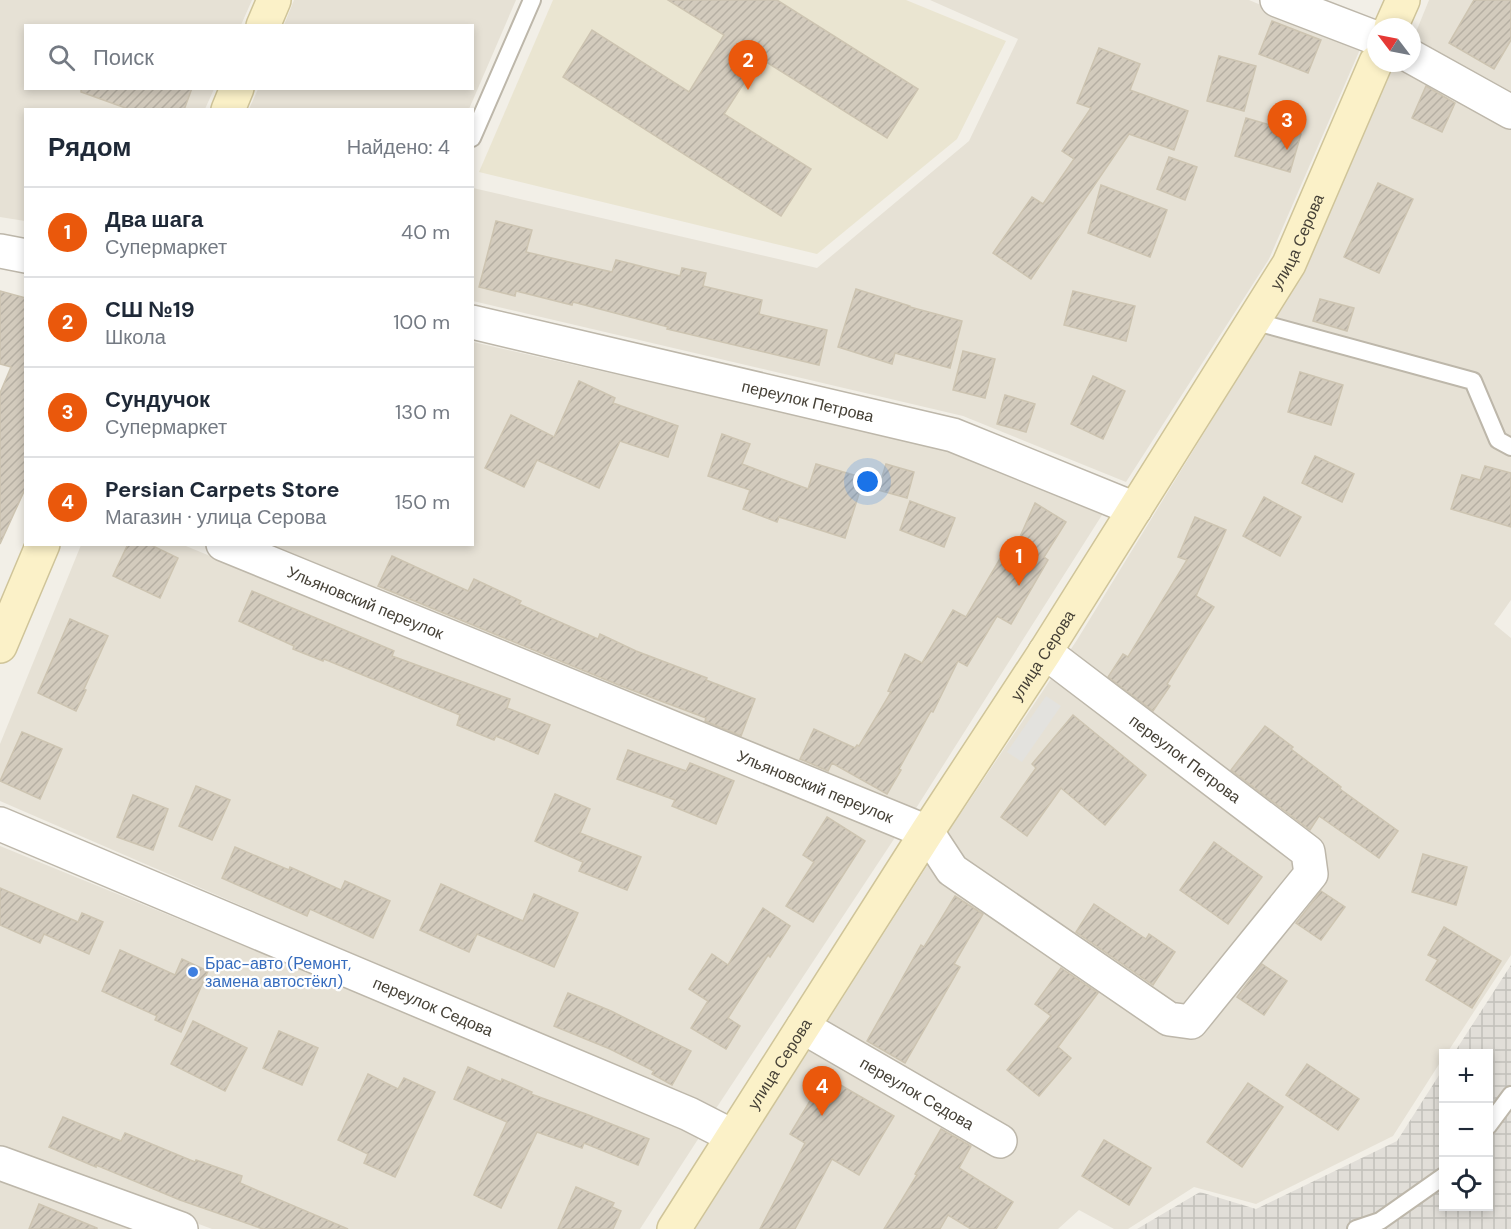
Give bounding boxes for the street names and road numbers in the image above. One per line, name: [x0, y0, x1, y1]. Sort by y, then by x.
street label: улица Серова: [1265, 190, 1329, 293]
street label: переулок Петрова: [740, 375, 876, 427]
street label: Ульяновский переулок: [284, 561, 448, 644]
street label: улица Серова: [1006, 606, 1079, 704]
street label: переулок Петрова: [1125, 710, 1245, 808]
street label: Ульяновский переулок: [734, 745, 898, 828]
street label: переулок Седова: [370, 972, 496, 1041]
street label: улица Серова: [743, 1014, 816, 1113]
street label: переулок Седова: [857, 1052, 978, 1134]

